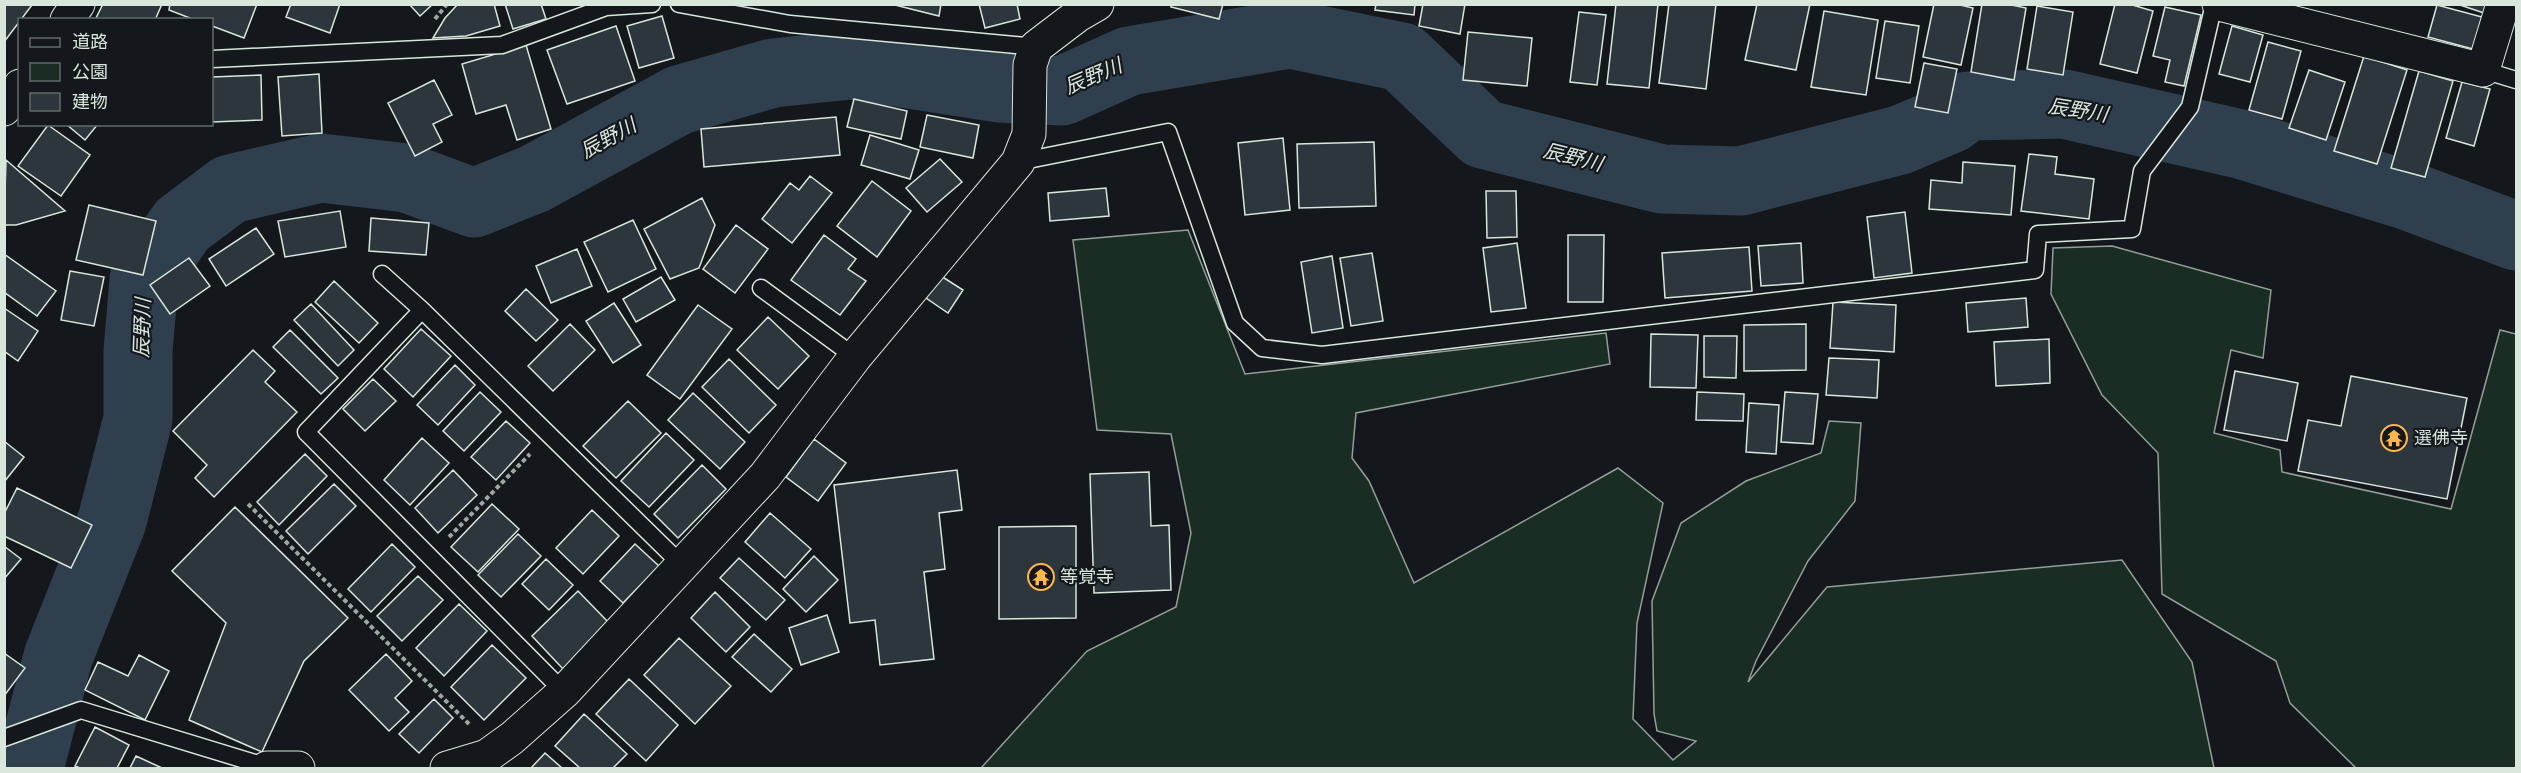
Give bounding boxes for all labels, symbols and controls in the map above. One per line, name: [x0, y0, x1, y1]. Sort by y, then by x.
legend: [18, 18, 213, 126]
text: 道路: [72, 31, 108, 53]
water label: 辰野川: [1061, 52, 1128, 100]
text: 公園: [72, 61, 108, 83]
text: 建物: [72, 91, 108, 113]
water label: 辰野川: [2046, 93, 2111, 128]
water label: 辰野川: [576, 112, 642, 164]
water label: 辰野川: [1541, 138, 1607, 177]
water label: 辰野川: [129, 296, 156, 358]
temple icon: 選佛寺: [2379, 423, 2409, 453]
place label: 選佛寺: [2414, 427, 2468, 449]
temple icon: 等覚寺: [1026, 562, 1056, 592]
place label: 等覚寺: [1060, 566, 1114, 588]

